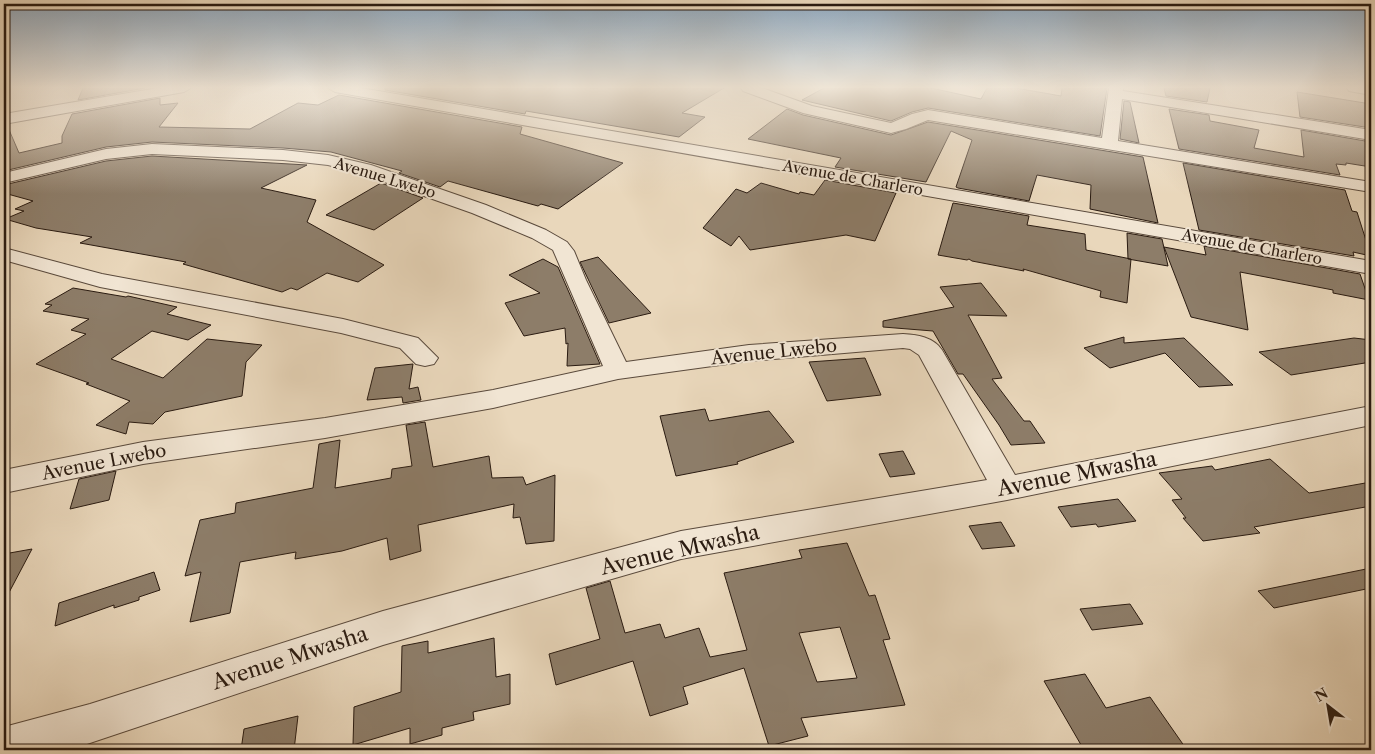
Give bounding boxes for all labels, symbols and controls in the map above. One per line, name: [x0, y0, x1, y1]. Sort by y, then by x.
street label: Avenue Lwebo: [331, 153, 438, 202]
street label: Avenue de Charlero: [780, 156, 925, 199]
street label: Avenue de Charlero: [1179, 225, 1324, 268]
street label: Avenue Lwebo: [709, 334, 838, 370]
street label: Avenue Lwebo: [39, 439, 168, 485]
street label: Avenue Mwasha: [994, 446, 1160, 501]
street label: Avenue Mwasha: [597, 519, 763, 580]
street label: Avenue Mwasha: [208, 620, 372, 695]
north arrow: [1302, 682, 1352, 732]
text: N: [1311, 684, 1331, 706]

